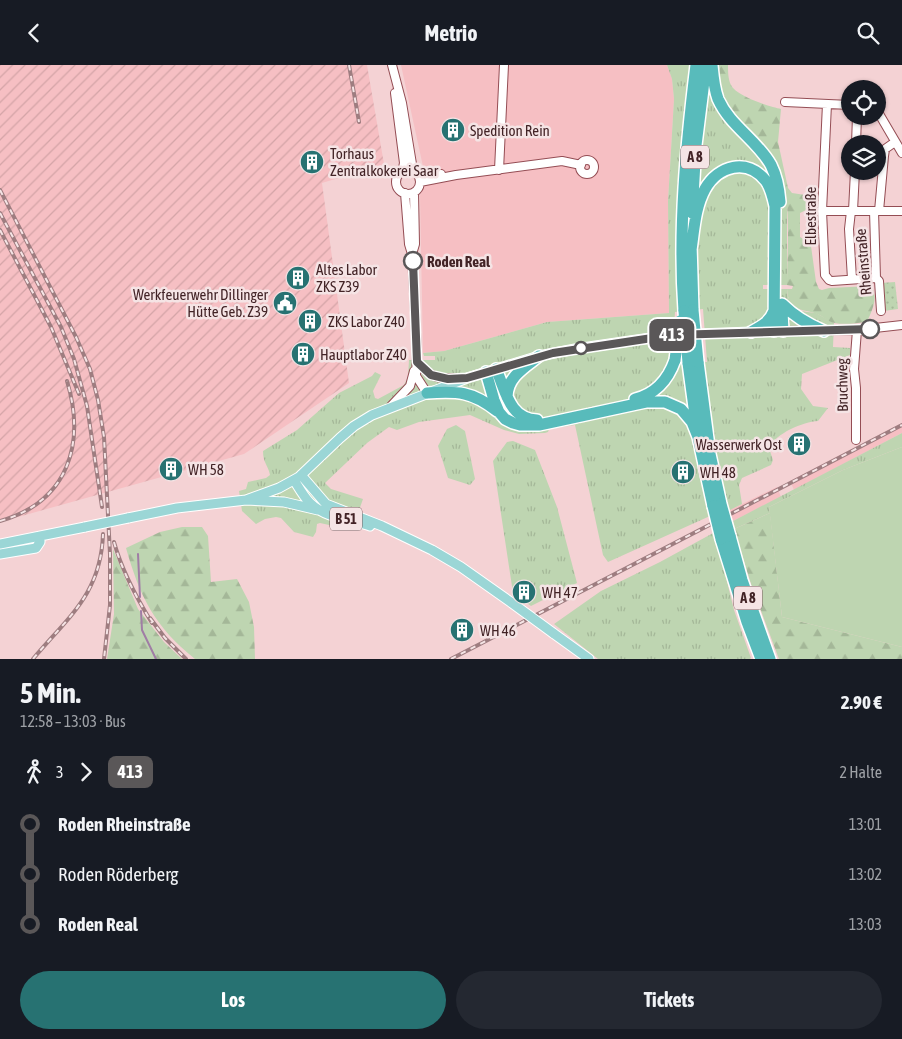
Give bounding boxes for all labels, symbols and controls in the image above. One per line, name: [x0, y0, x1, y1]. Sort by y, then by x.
icon: back: [20, 19, 48, 47]
icon: search: [854, 19, 882, 47]
text: Metrio: [425, 20, 477, 46]
map controls: [841, 80, 886, 180]
button: locate: [841, 80, 886, 125]
building icon: Spedition Rein: [440, 117, 466, 143]
place label: Spedition Rein: [470, 122, 550, 139]
button: layers: [841, 135, 886, 180]
place label: Torhaus Zentralkokerei Saar: [330, 145, 439, 179]
road number: A 8: [681, 145, 709, 169]
building icon: Torhaus Zentralkokerei Saar: [299, 149, 325, 175]
street label: Elbestraße: [802, 186, 819, 245]
street label: Rheinstraße: [852, 228, 874, 296]
marker: Roden Real: [403, 251, 423, 271]
place label: Roden Real: [427, 253, 491, 270]
place label: Altes Labor ZKS Z39: [316, 261, 378, 295]
building icon: Altes Labor ZKS Z39: [285, 265, 311, 291]
place label: Werkfeuerwehr Dillinger Hütte Geb. Z39: [133, 286, 269, 320]
public building icon: Werkfeuerwehr Dillinger Hütte Geb. Z39: [272, 290, 298, 316]
building icon: ZKS Labor Z40: [297, 308, 323, 334]
place label: ZKS Labor Z40: [328, 313, 405, 330]
line badge: 413: [643, 319, 701, 351]
unlabelled marker: [860, 319, 880, 339]
text: 413: [659, 324, 685, 345]
building icon: Hauptlabor Z40: [290, 341, 316, 367]
unlabelled marker: [574, 341, 588, 355]
place label: Hauptlabor Z40: [320, 346, 407, 363]
street label: Bruchweg: [833, 357, 851, 412]
building icon: Wasserwerk Ost: [786, 431, 812, 457]
place label: Wasserwerk Ost: [696, 436, 782, 453]
building icon: WH 58: [158, 456, 184, 482]
building icon: WH 48: [670, 459, 696, 485]
place label: WH 58: [188, 461, 224, 478]
place label: WH 48: [700, 464, 736, 481]
road number: B 51: [330, 507, 362, 531]
building icon: WH 47: [511, 579, 537, 605]
place label: WH 47: [542, 584, 578, 601]
road number: A 8: [734, 587, 762, 609]
building icon: WH 46: [449, 617, 475, 643]
place label: WH 46: [480, 622, 516, 639]
text: 5 Min.: [20, 677, 81, 709]
text: 2.90 €: [841, 691, 882, 713]
text: 12:58 – 13:03 · Bus: [20, 712, 126, 730]
icon: walk: [20, 758, 48, 786]
icon: forward: [72, 758, 100, 786]
text: 413: [118, 761, 143, 782]
text: 3: [56, 763, 64, 781]
text: 2 Halte: [840, 763, 882, 781]
text: Roden Rheinstraße: [58, 813, 191, 835]
text: 13:01: [849, 815, 882, 833]
text: Roden Röderberg: [58, 863, 178, 885]
text: 13:02: [849, 865, 882, 883]
text: Roden Real: [58, 913, 138, 935]
text: 13:03: [849, 915, 882, 933]
button: Los: [20, 971, 446, 1029]
button: Tickets: [456, 971, 882, 1029]

